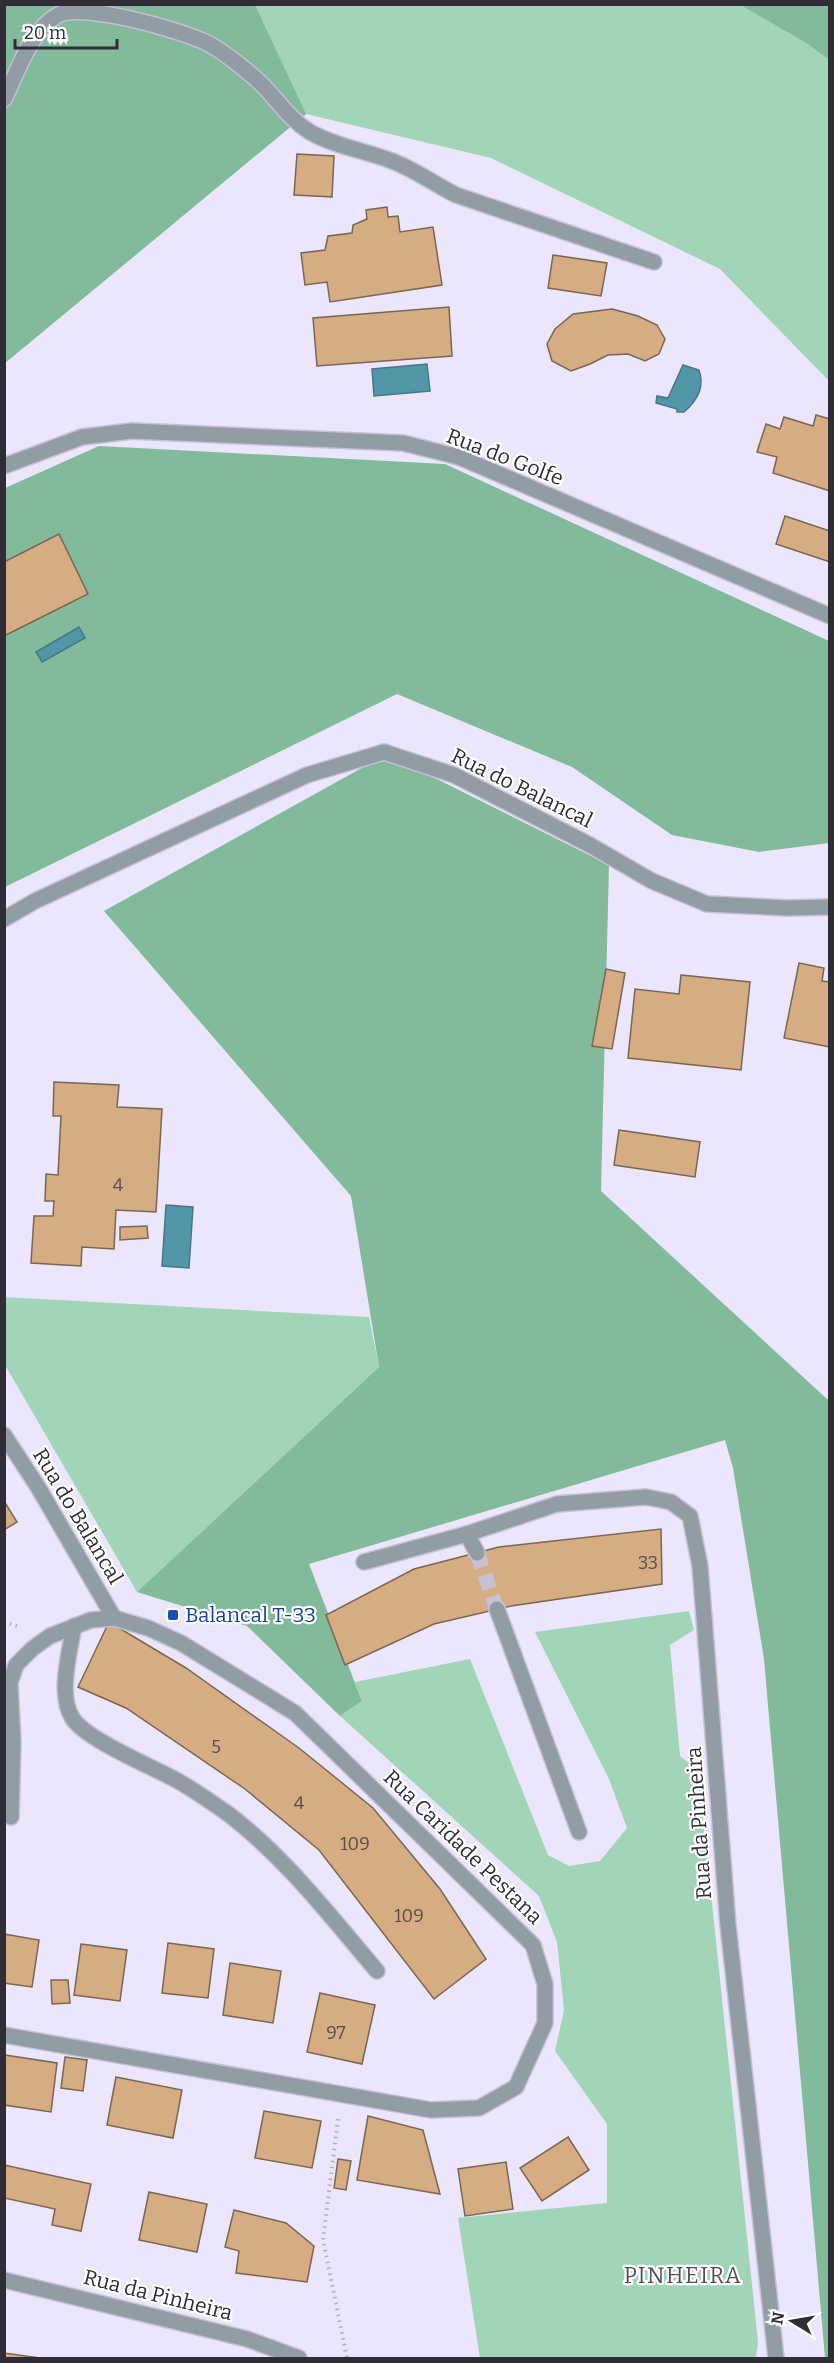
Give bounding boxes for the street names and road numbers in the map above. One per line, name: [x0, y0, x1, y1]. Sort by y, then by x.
street label: Rua do Golfe: [443, 423, 567, 491]
street label: Rua do Balancal: [447, 743, 597, 833]
street label: Rua do Balancal: [27, 1443, 129, 1589]
street label: Rua da Pinheira: [681, 1745, 717, 1900]
street label: Rua Caridade Pestana: [378, 1764, 548, 1930]
street label: Rua da Pinheira: [81, 2264, 236, 2326]

